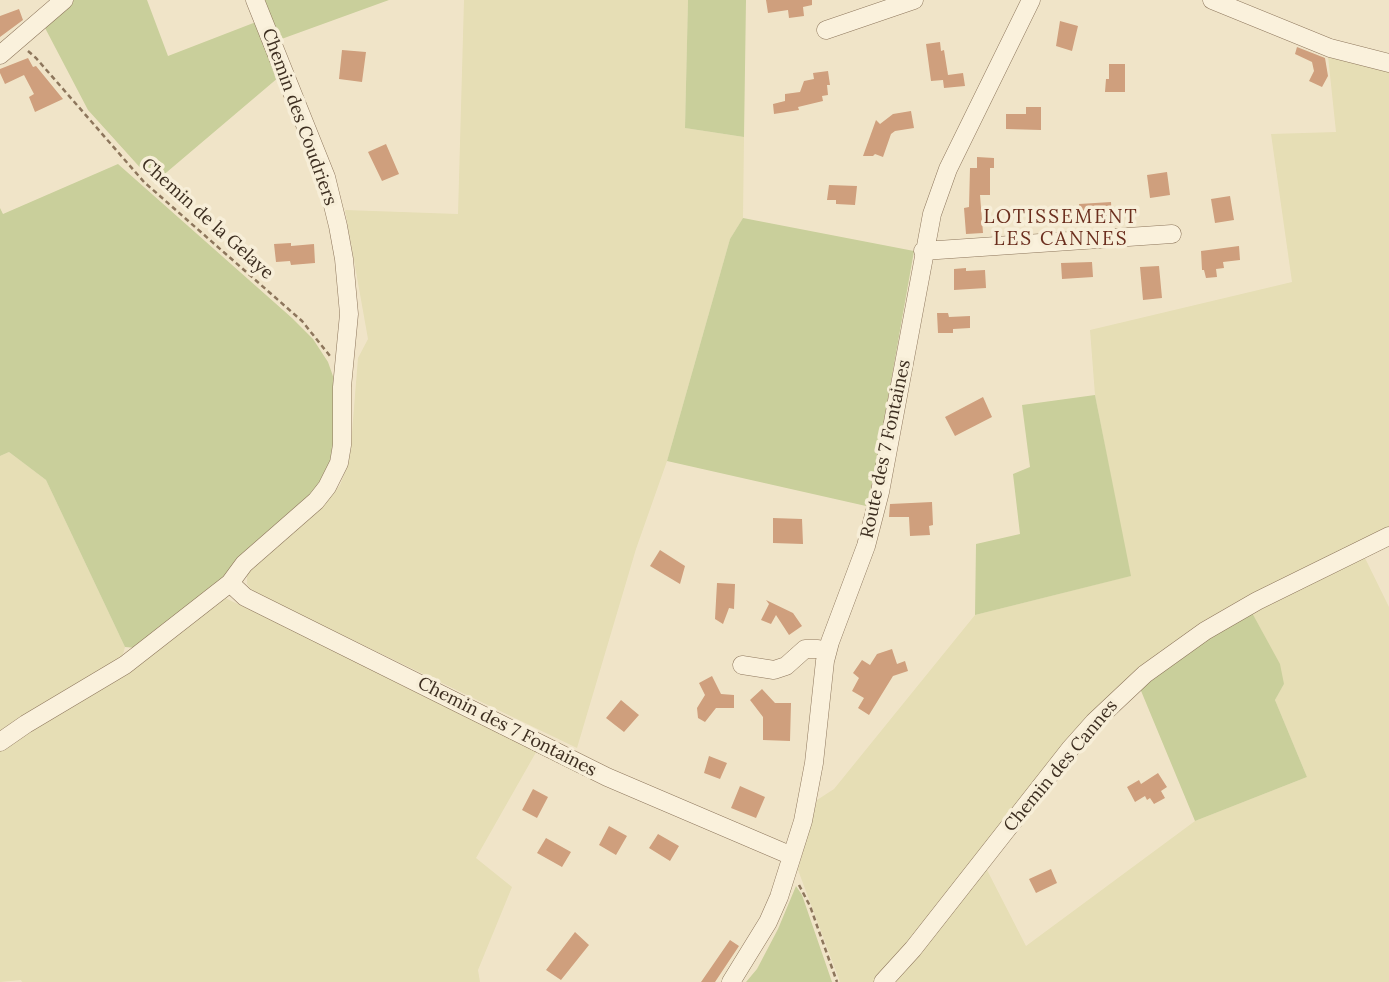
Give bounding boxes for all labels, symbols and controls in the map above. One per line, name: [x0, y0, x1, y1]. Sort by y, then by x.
street label: Chemin des Coudriers: [257, 26, 341, 208]
street label: Chemin de la Gelaye: [136, 154, 278, 284]
district label: LOTISSEMENT LES CANNES: [985, 207, 1137, 251]
street label: Route des 7 Fontaines: [857, 358, 915, 540]
street label: Chemin des 7 Fontaines: [414, 672, 600, 782]
street label: Chemin des Cannes: [1000, 696, 1122, 836]

